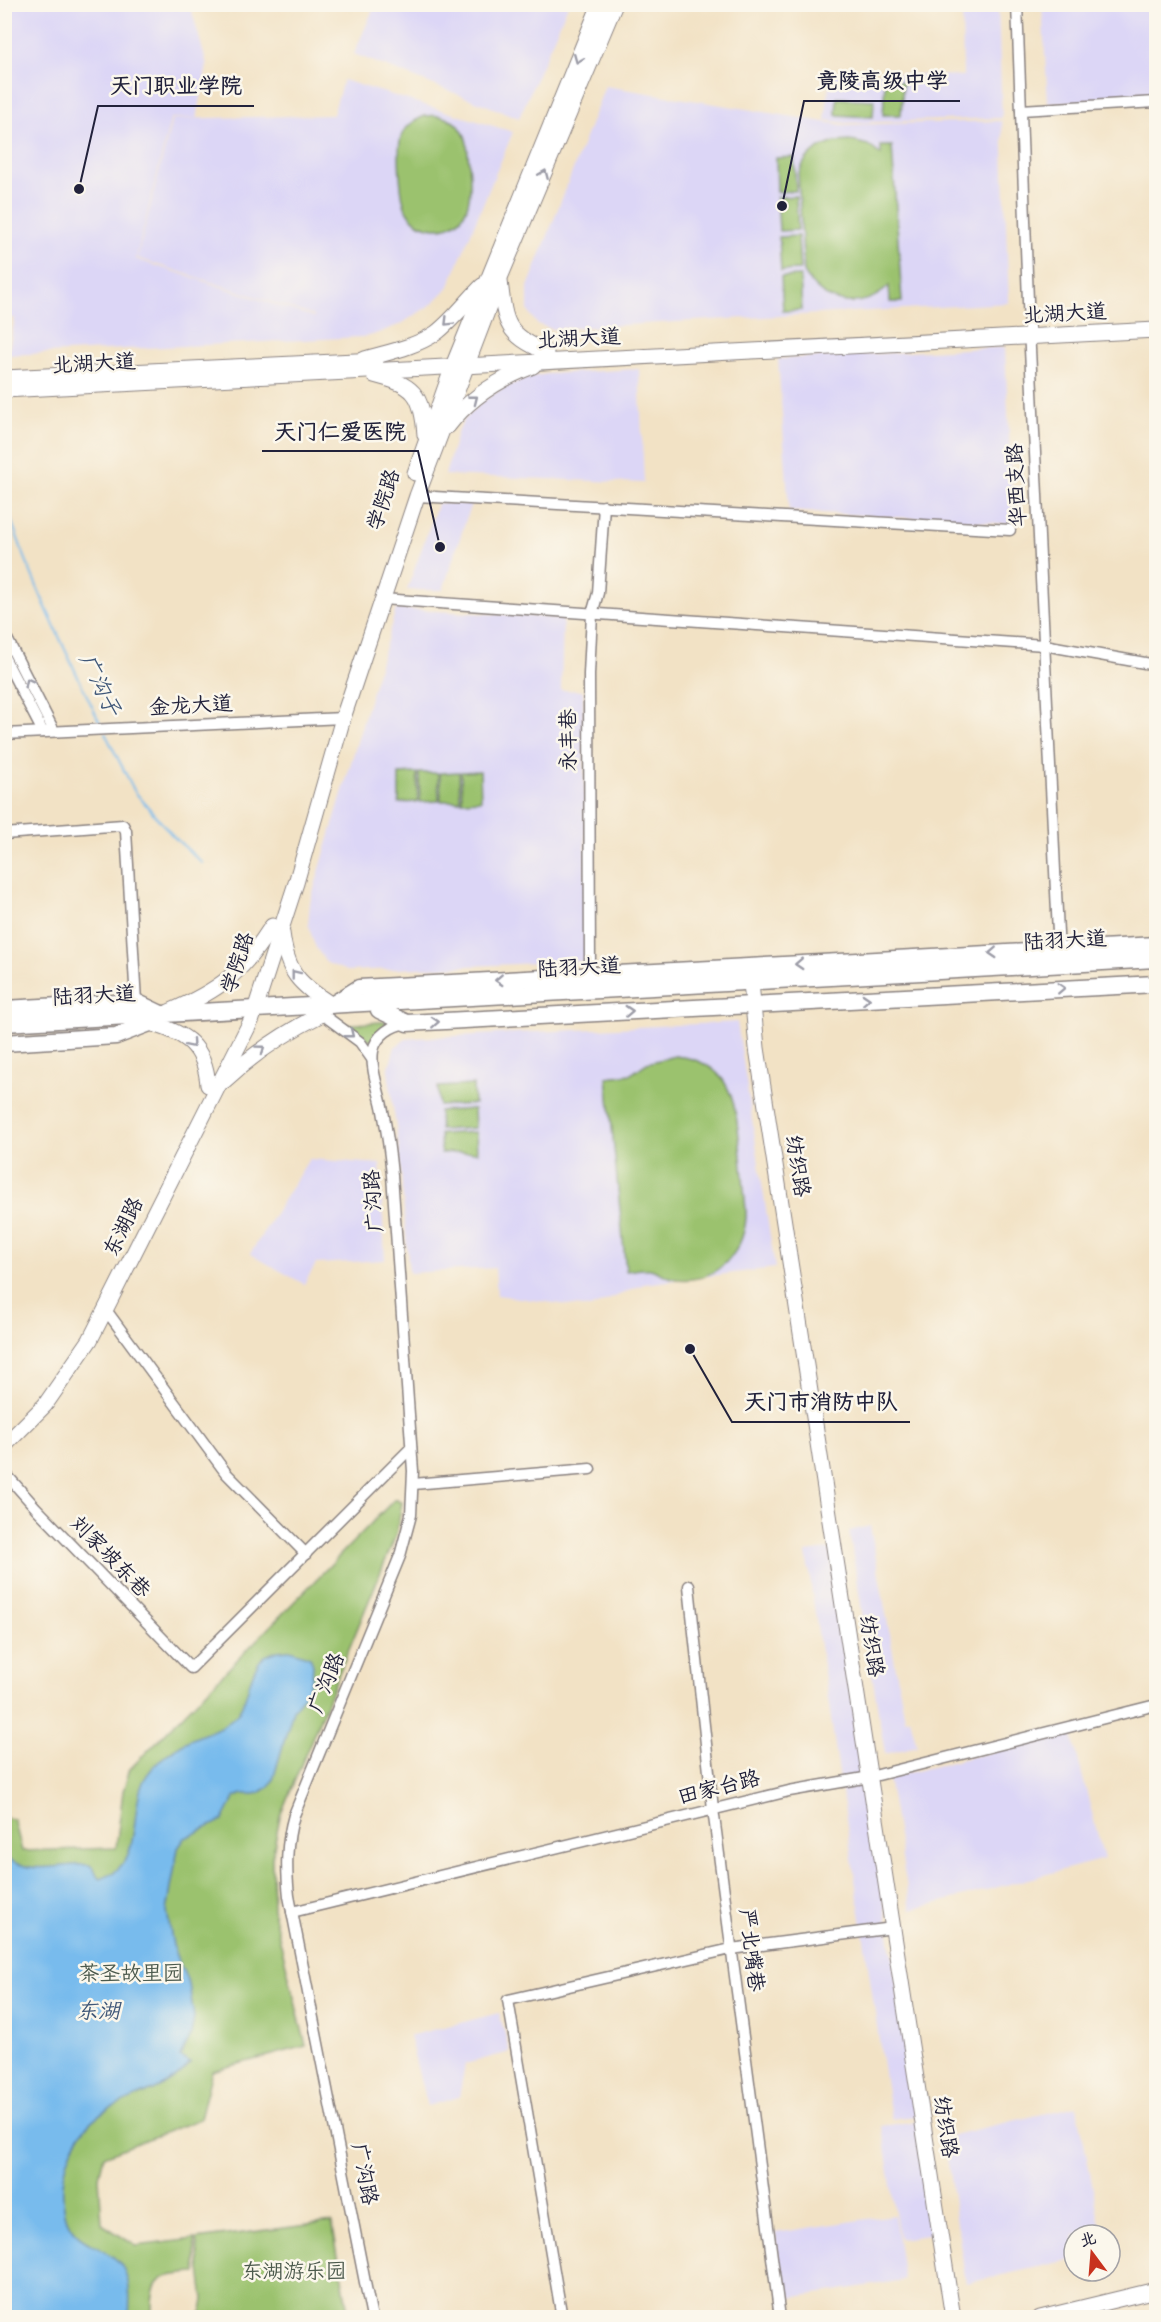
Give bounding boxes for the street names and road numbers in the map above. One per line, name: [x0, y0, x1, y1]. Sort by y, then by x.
street label: 北湖大道: [1022, 298, 1108, 330]
street label: 北湖大道: [536, 323, 622, 355]
street label: 北湖大道: [51, 348, 137, 380]
street label: 华西支路: [1001, 442, 1033, 528]
street label: 学院路: [361, 466, 407, 534]
street label: 金龙大道: [148, 690, 234, 722]
street label: 永丰巷: [555, 709, 583, 772]
street label: 陆羽大道: [1022, 925, 1108, 957]
street label: 学院路: [215, 929, 261, 997]
street label: 陆羽大道: [536, 952, 622, 984]
street label: 陆羽大道: [51, 980, 137, 1012]
street label: 纺织路: [778, 1133, 816, 1199]
street label: 广沟路: [358, 1169, 390, 1233]
street label: 东湖路: [98, 1193, 150, 1261]
street label: 刘家坡东巷: [63, 1510, 157, 1604]
street label: 纺织路: [852, 1613, 890, 1679]
street label: 广沟路: [302, 1649, 352, 1717]
street label: 田家台路: [675, 1764, 763, 1812]
street label: 严北嘴巷: [732, 1907, 770, 1993]
street label: 纺织路: [926, 2094, 964, 2160]
street label: 广沟路: [344, 2140, 384, 2208]

